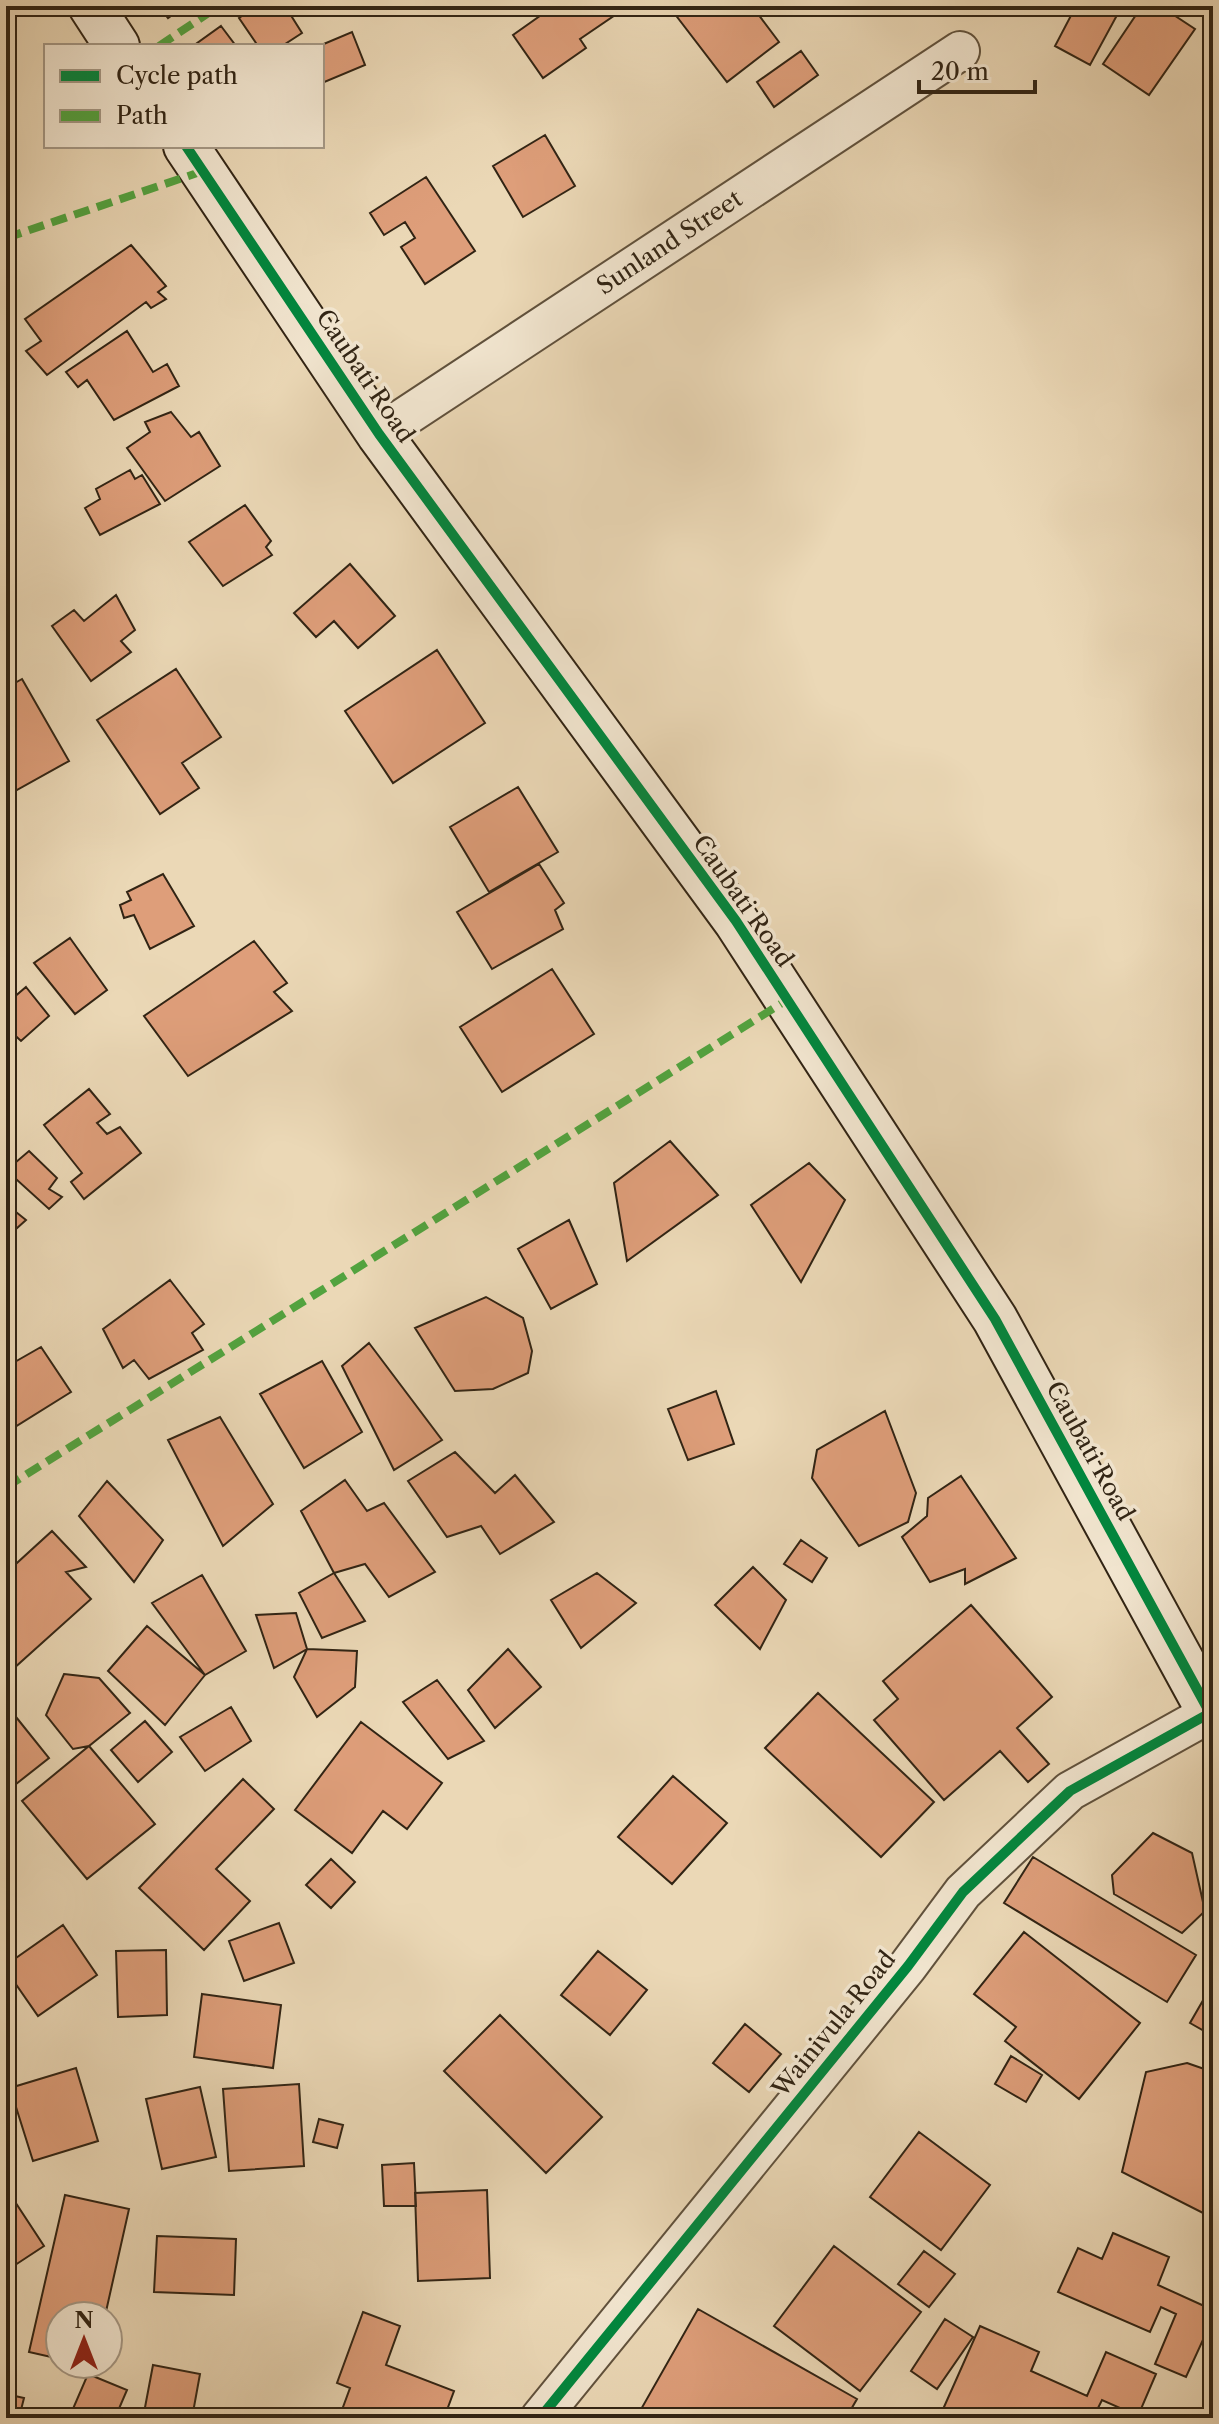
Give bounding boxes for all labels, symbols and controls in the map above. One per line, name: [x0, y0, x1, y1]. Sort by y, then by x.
legend: [44, 44, 324, 148]
scale bar: [919, 44, 1035, 94]
text: 20 m: [931, 57, 989, 86]
text: Cycle path: [116, 61, 238, 90]
text: Path: [116, 101, 168, 130]
street label: Sunland Street: [591, 183, 748, 300]
street label: Caubati Road: [310, 304, 421, 448]
street label: Caubati Road: [687, 829, 800, 973]
street label: Caubati Road: [1040, 1376, 1141, 1526]
street label: Wainivula Road: [765, 1945, 902, 2103]
north arrow: [44, 2300, 124, 2380]
text: N: [74, 2307, 94, 2334]

